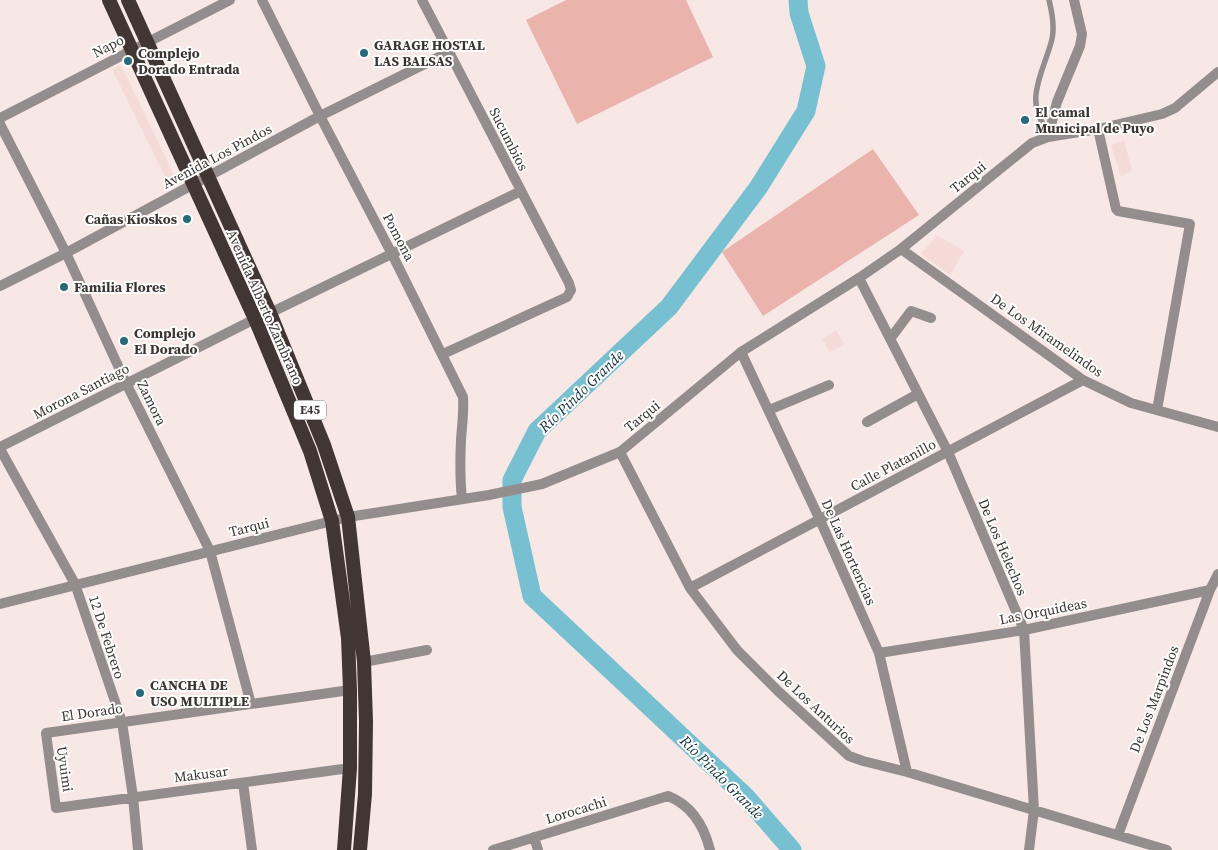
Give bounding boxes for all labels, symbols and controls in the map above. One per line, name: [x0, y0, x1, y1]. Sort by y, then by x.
street label: Napo: [89, 30, 127, 62]
place label: GARAGE HOSTAL LAS BALSAS: [374, 35, 485, 71]
place label: Complejo Dorado Entrada: [138, 43, 240, 79]
marker: GARAGE HOSTAL LAS BALSAS: [358, 47, 370, 59]
marker: Complejo Dorado Entrada: [122, 55, 134, 67]
place label: El camal Municipal de Puyo: [1035, 102, 1154, 138]
street label: Sucumbios: [485, 104, 533, 174]
marker: El camal Municipal de Puyo: [1019, 114, 1031, 126]
street label: Avenida Los Pindos: [159, 119, 275, 193]
street label: Tarqui: [946, 156, 990, 198]
place label: Cañas Kioskos: [85, 209, 178, 229]
street label: Pomona: [378, 210, 420, 265]
marker: Cañas Kioskos: [181, 213, 193, 225]
street label: Avenida Alberto Zambrano: [222, 226, 308, 388]
place label: Familia Flores: [74, 277, 166, 297]
marker: Familia Flores: [58, 281, 70, 293]
street label: De Los Miramelindos: [987, 289, 1107, 381]
place label: Complejo El Dorado: [134, 323, 198, 359]
marker: Complejo El Dorado: [118, 335, 130, 347]
water label: Río Pindo Grande: [533, 345, 628, 438]
street label: Morona Santiago: [29, 358, 133, 424]
street label: Zamora: [132, 377, 172, 430]
street label: Tarqui: [620, 395, 664, 437]
road number: E45: [294, 400, 326, 420]
street label: Calle Platanillo: [847, 434, 940, 496]
street label: De Los Helechos: [974, 495, 1032, 599]
street label: De Las Hortencias: [817, 496, 881, 608]
street label: Tarqui: [227, 512, 271, 542]
street label: 12 De Febrero: [84, 593, 130, 682]
street label: Las Orquideas: [998, 593, 1088, 629]
street label: De Los Marpindos: [1124, 642, 1184, 756]
street label: De Los Anturios: [773, 666, 859, 748]
place label: CANCHA DE USO MULTIPLE: [150, 675, 249, 711]
marker: CANCHA DE USO MULTIPLE: [134, 687, 146, 699]
street label: El Dorado: [60, 698, 124, 726]
water label: Río Pindo Grande: [675, 730, 768, 823]
street label: Uyuimi: [52, 745, 78, 793]
street label: Makusar: [173, 761, 229, 787]
street label: Lorocachi: [543, 791, 609, 829]

